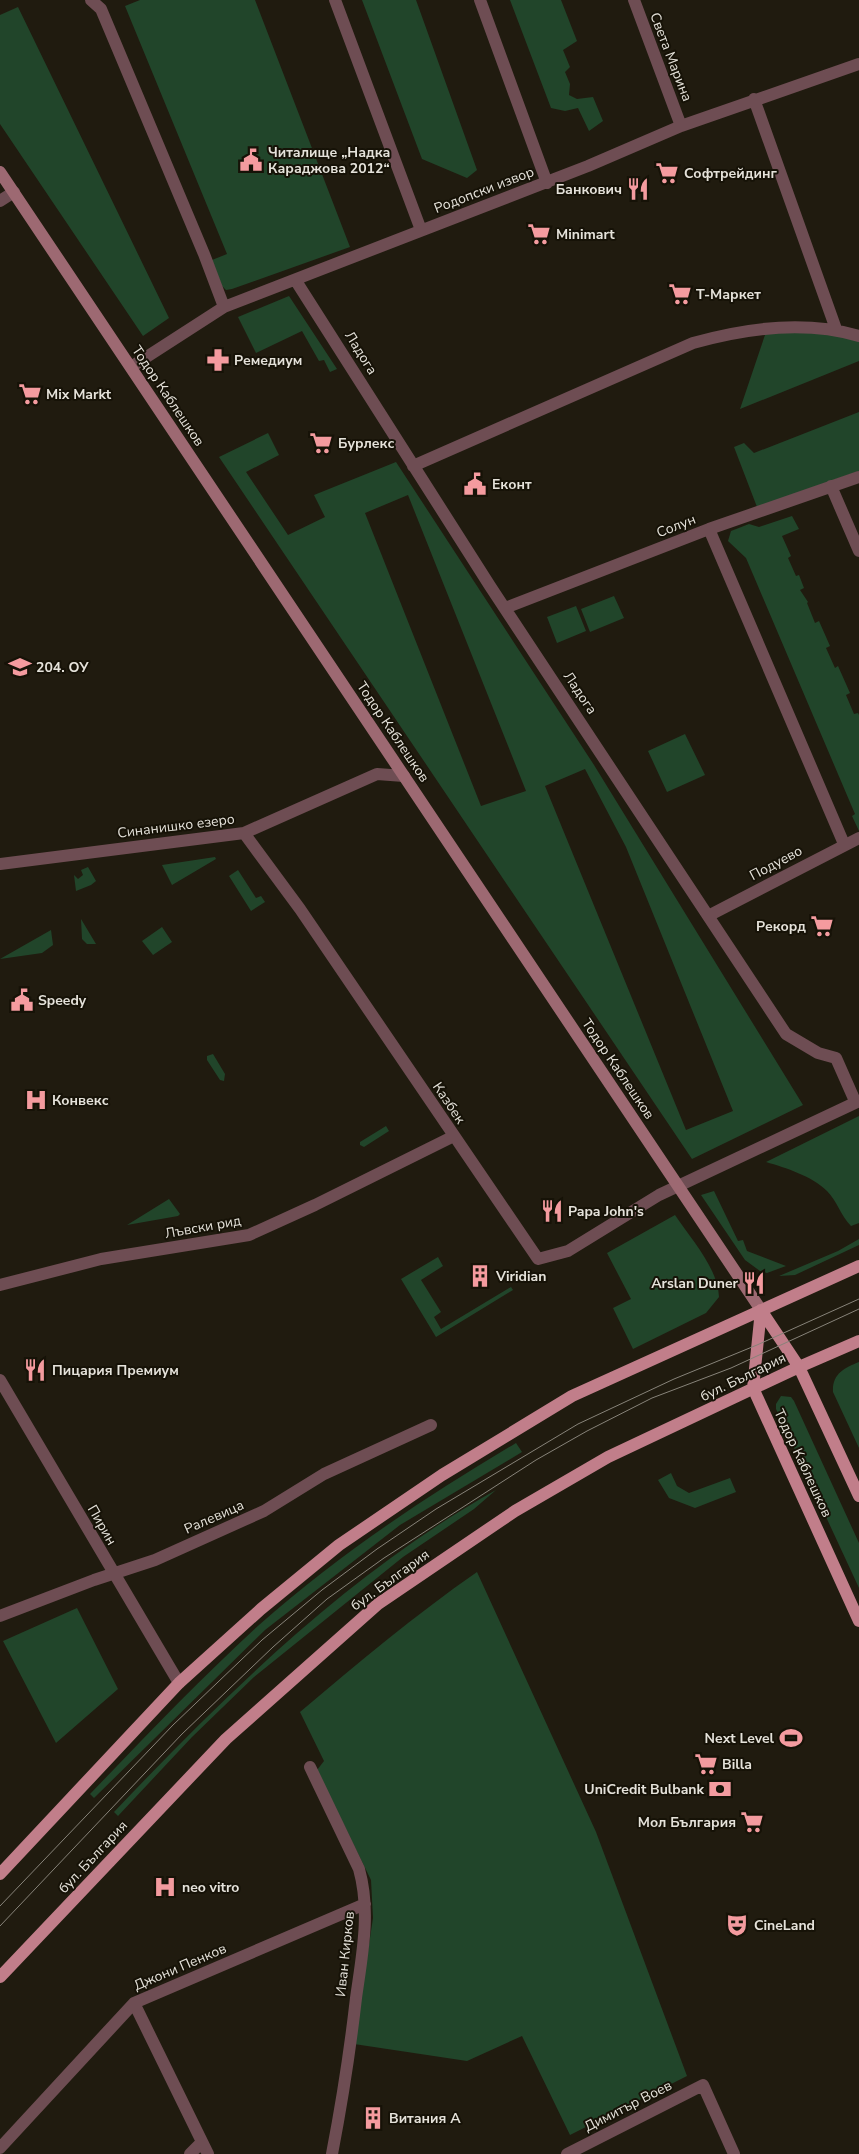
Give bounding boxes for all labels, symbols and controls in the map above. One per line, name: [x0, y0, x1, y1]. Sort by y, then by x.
street label: Света Марина: [645, 10, 697, 104]
place label: Читалище „Надка Караджова 2012“: [268, 143, 390, 178]
public building icon: Читалище „Надка Караджова 2012“: [238, 147, 264, 173]
supermarket icon: Софтрейдинг: [654, 160, 680, 186]
street label: Родопски извор: [431, 162, 537, 218]
place label: Софтрейдинг: [684, 164, 777, 183]
restaurant icon: Банкович: [625, 176, 651, 202]
place label: Банкович: [556, 180, 622, 199]
supermarket icon: Minimart: [526, 221, 552, 247]
place label: Minimart: [556, 225, 615, 244]
supermarket icon: Т-Маркет: [667, 281, 693, 307]
place label: Т-Маркет: [696, 285, 761, 304]
street label: Ладога: [340, 328, 382, 378]
street label: Тодор Каблешков: [127, 342, 209, 450]
pharmacy icon: Ремедиум: [205, 347, 231, 373]
place label: Ремедиум: [234, 351, 302, 370]
supermarket icon: Mix Markt: [17, 381, 43, 407]
place label: Mix Markt: [46, 385, 112, 404]
supermarket icon: Бурлекс: [308, 430, 334, 456]
place label: Бурлекс: [338, 434, 394, 453]
public building icon: Еконт: [462, 471, 488, 497]
place label: Еконт: [492, 475, 532, 494]
street label: Солун: [654, 510, 698, 542]
school or university icon: 204. ОУ: [7, 654, 33, 680]
place label: 204. ОУ: [36, 658, 89, 677]
street label: Ладога: [559, 668, 601, 718]
street label: Тодор Каблешков: [352, 678, 434, 786]
street label: Синанишко езеро: [116, 809, 236, 843]
street label: Подуево: [746, 841, 806, 885]
supermarket icon: Рекорд: [809, 913, 835, 939]
place label: Рекорд: [756, 917, 806, 936]
public building icon: Speedy: [9, 987, 35, 1013]
place label: Speedy: [38, 991, 87, 1010]
street label: Тодор Каблешков: [577, 1015, 659, 1123]
street label: Казбек: [428, 1078, 470, 1128]
hospital icon: Конвекс: [23, 1087, 49, 1113]
place label: Конвекс: [52, 1091, 109, 1110]
restaurant icon: Papa John's: [539, 1198, 565, 1224]
place label: Papa John's: [568, 1202, 644, 1221]
street label: Лъвски рид: [163, 1211, 243, 1243]
building icon: Viridian: [467, 1263, 493, 1289]
place label: Viridian: [495, 1267, 546, 1286]
restaurant icon: Arslan Duner: [741, 1270, 767, 1296]
place label: Arslan Duner: [651, 1274, 738, 1293]
street label: бул. България: [697, 1348, 789, 1406]
restaurant icon: Пицария Премиум: [22, 1357, 48, 1383]
place label: Пицария Премиум: [52, 1361, 179, 1380]
street label: Тодор Каблешков: [770, 1406, 837, 1521]
street label: Ралевица: [181, 1495, 247, 1539]
street label: Пирин: [83, 1501, 121, 1549]
street label: бул. България: [347, 1545, 433, 1615]
sports icon: Next Level: [778, 1725, 804, 1751]
place label: Next Level: [705, 1729, 775, 1748]
supermarket icon: Billa: [693, 1751, 719, 1777]
place label: Billa: [722, 1755, 752, 1774]
bank icon: UniCredit Bulbank: [707, 1776, 733, 1802]
place label: UniCredit Bulbank: [584, 1780, 704, 1799]
supermarket icon: Мол България: [739, 1809, 765, 1835]
place label: Мол България: [638, 1813, 736, 1832]
street label: бул. България: [54, 1816, 132, 1898]
hospital icon: neo vitro: [152, 1874, 178, 1900]
place label: neo vitro: [182, 1878, 239, 1897]
street label: Иван Кирков: [331, 1910, 359, 1998]
theatre icon: CineLand: [724, 1912, 750, 1938]
place label: CineLand: [754, 1916, 815, 1935]
street label: Джони Пенков: [131, 1939, 230, 1995]
street label: Димитър Воев: [581, 2076, 675, 2136]
building icon: Витания А: [360, 2105, 386, 2131]
place label: Витания А: [389, 2109, 461, 2128]

